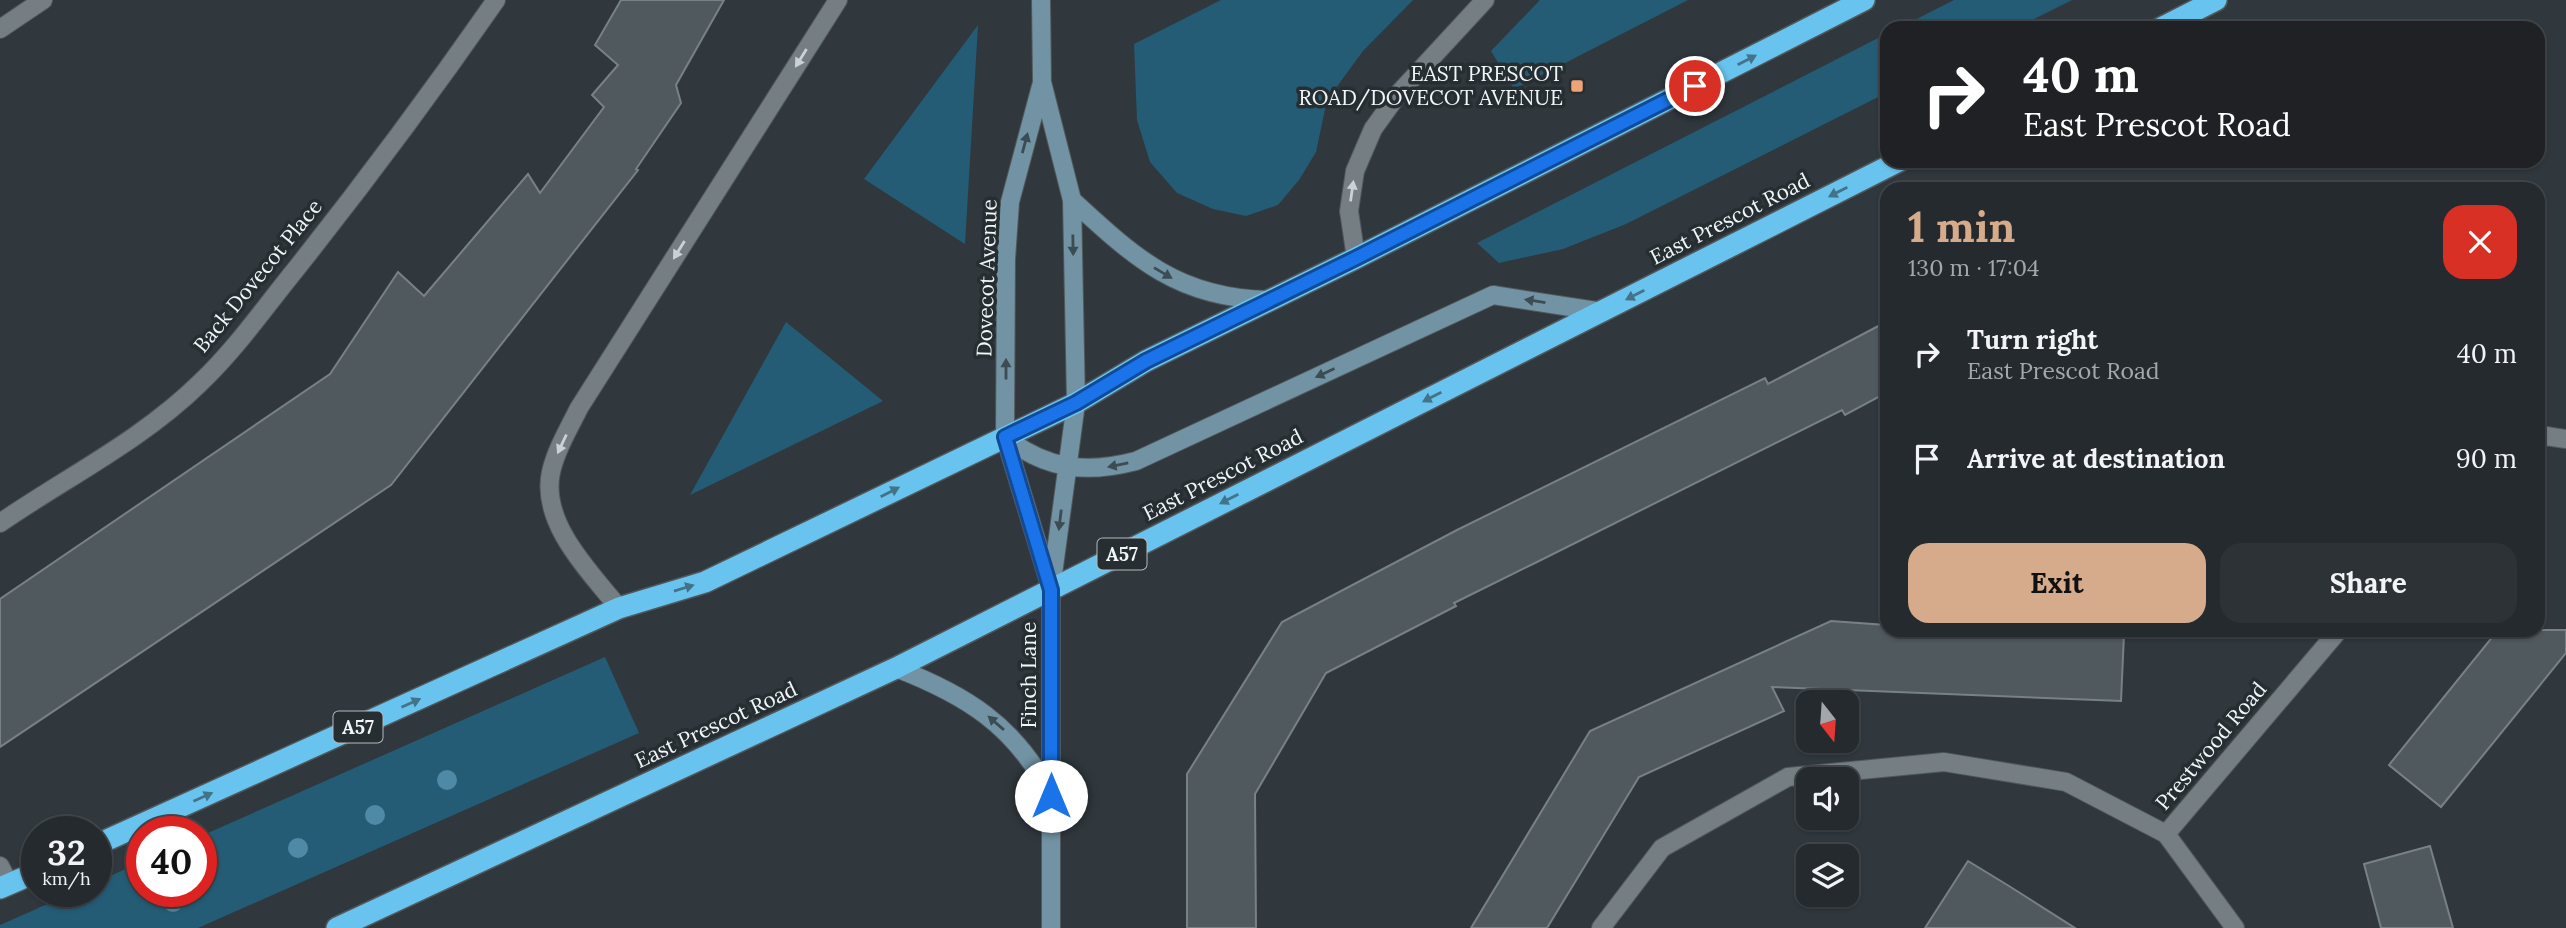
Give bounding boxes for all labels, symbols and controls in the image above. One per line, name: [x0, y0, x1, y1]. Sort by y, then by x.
text: 40 m: [2023, 43, 2139, 105]
one-way arrow: [795, 48, 808, 67]
icon: right: [1908, 49, 1999, 140]
one-way arrow: [1737, 54, 1757, 65]
pin: [1665, 56, 1725, 116]
place label: EAST PRESCOT ROAD/DOVECOT AVENUE: [1299, 60, 1563, 111]
icon: arrive: [1676, 67, 1714, 105]
marker: EAST PRESCOT ROAD/DOVECOT AVENUE: [1569, 78, 1585, 94]
text: East Prescot Road: [2023, 104, 2291, 145]
one-way arrow: [1020, 132, 1031, 154]
street label: East Prescot Road: [1645, 167, 1814, 270]
one-way arrow: [1347, 180, 1358, 202]
one-way arrow: [1828, 186, 1848, 197]
street label: Back Dovecot Place: [187, 193, 328, 358]
street label: Dovecot Avenue: [970, 199, 1003, 357]
text: 1 min: [1908, 200, 2015, 254]
button: close: [2443, 205, 2517, 279]
one-way arrow: [1067, 234, 1079, 256]
one-way arrow: [673, 240, 686, 259]
text: 130 m · 17:04: [1908, 253, 2039, 282]
one-way arrow: [1153, 267, 1172, 279]
one-way arrow: [1625, 289, 1645, 300]
one-way arrow: [1524, 295, 1546, 306]
text: Turn right: [1967, 323, 2098, 356]
icon: right: [1908, 335, 1946, 373]
text: 40 m: [2457, 337, 2517, 370]
text: East Prescot Road: [1967, 356, 2160, 385]
one-way arrow: [1000, 357, 1012, 379]
one-way arrow: [1315, 368, 1336, 379]
one-way arrow: [1422, 392, 1442, 403]
street label: East Prescot Road: [1138, 423, 1307, 526]
one-way arrow: [556, 434, 567, 455]
icon: arrive: [1908, 440, 1946, 478]
text: Arrive at destination: [1967, 442, 2225, 475]
text: 90 m: [2456, 442, 2517, 475]
one-way arrow: [1107, 460, 1129, 471]
one-way arrow: [880, 487, 900, 498]
one-way arrow: [1219, 494, 1239, 505]
one-way arrow: [1055, 509, 1066, 531]
road number: A57: [1098, 538, 1146, 569]
button: Exit: [1908, 543, 2206, 623]
button: Share: [2220, 543, 2517, 623]
one-way arrow: [674, 583, 695, 593]
street label: Finch Lane: [1015, 622, 1042, 728]
street label: East Prescot Road: [630, 675, 801, 774]
street label: Prestwood Road: [2149, 676, 2272, 815]
north arrow: [1796, 690, 1858, 752]
map controls: [1796, 690, 1859, 907]
one-way arrow: [400, 697, 421, 708]
road number: A57: [334, 712, 382, 742]
one-way arrow: [987, 715, 1005, 731]
position arrow: [1014, 759, 1088, 833]
button: sound: [1796, 767, 1859, 830]
one-way arrow: [193, 791, 213, 803]
speed limit sign: 40: [126, 816, 217, 907]
text: 32: [47, 830, 86, 875]
button: layers: [1796, 844, 1859, 907]
text: km/h: [42, 867, 91, 890]

